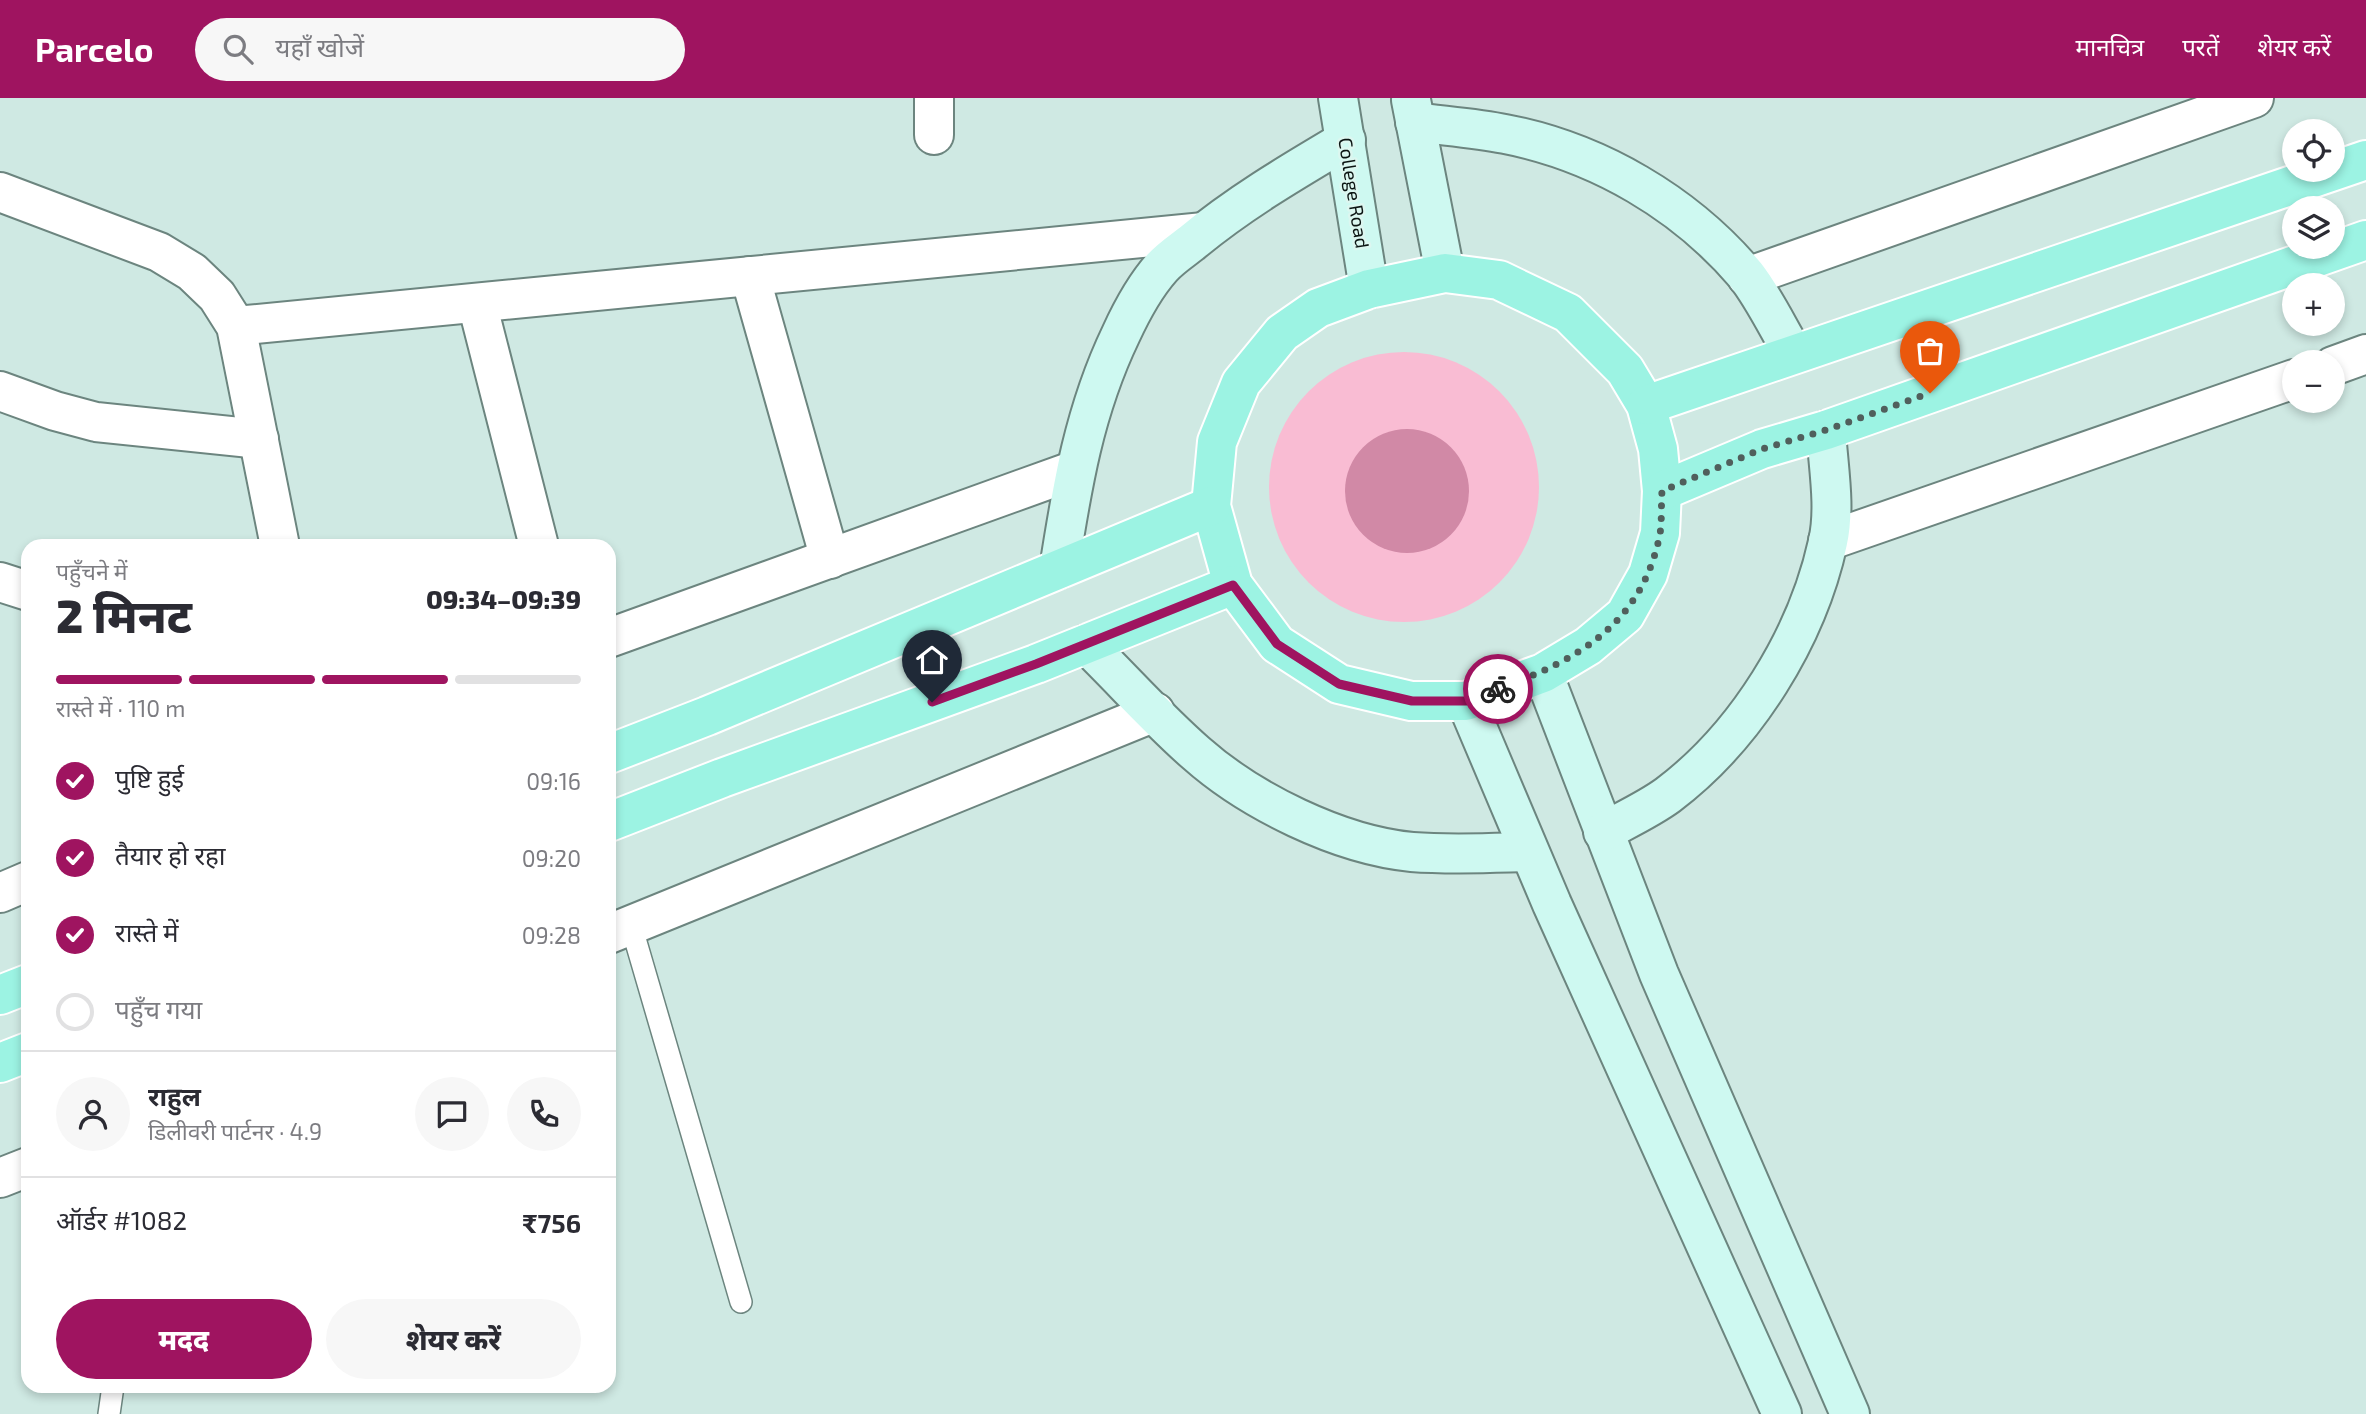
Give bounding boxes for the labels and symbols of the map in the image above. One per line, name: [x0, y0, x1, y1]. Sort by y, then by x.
street label: College Road: [1334, 136, 1375, 250]
pin: [1900, 321, 1960, 393]
pin: [902, 630, 962, 702]
courier: [1463, 654, 1533, 724]

